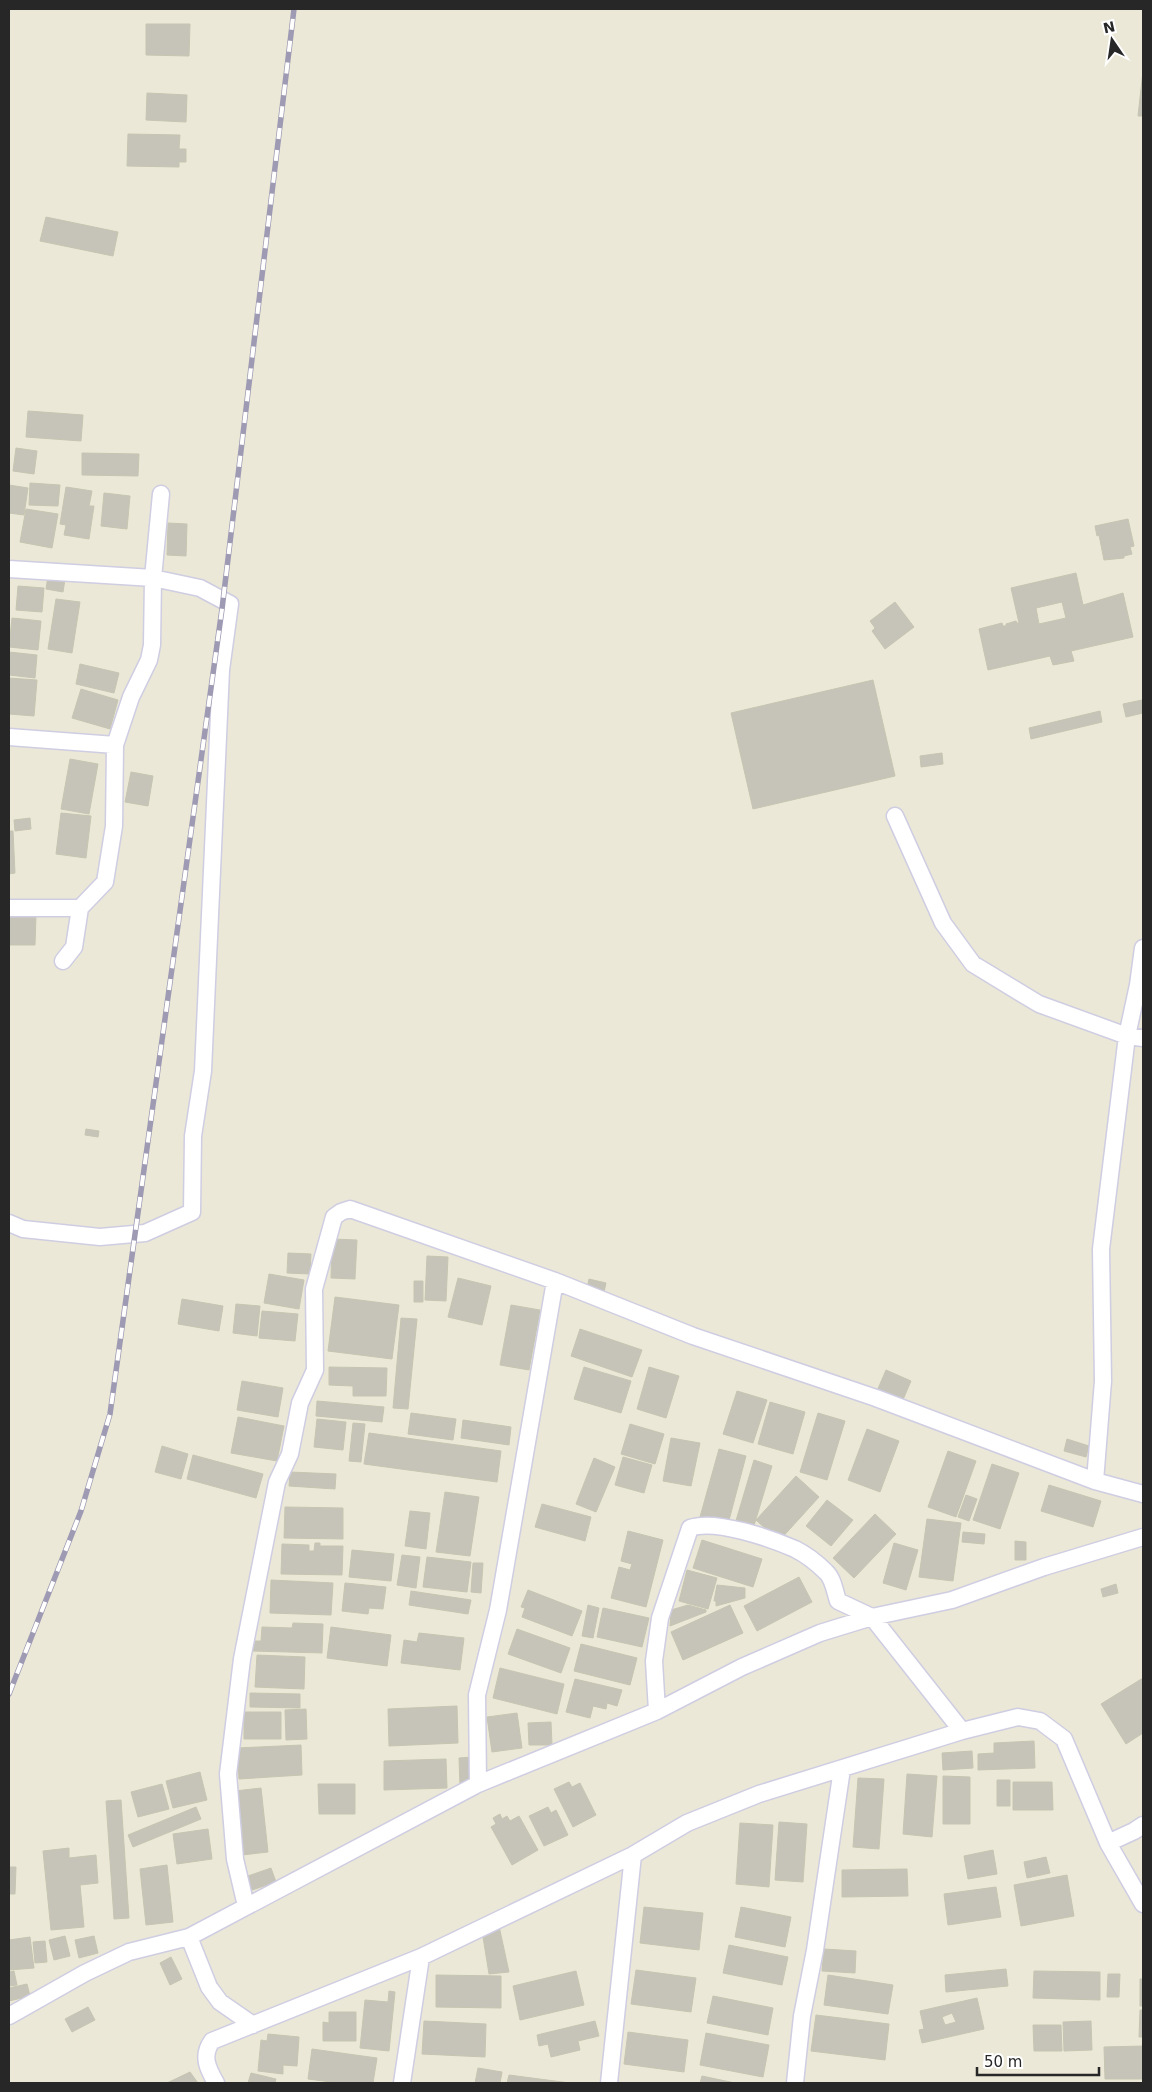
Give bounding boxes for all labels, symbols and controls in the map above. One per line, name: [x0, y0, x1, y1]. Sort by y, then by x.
north arrow: [1087, 15, 1137, 65]
text: N: [1102, 18, 1117, 36]
scale bar: [977, 2044, 1100, 2076]
text: 50 m: [984, 2053, 1022, 2071]

